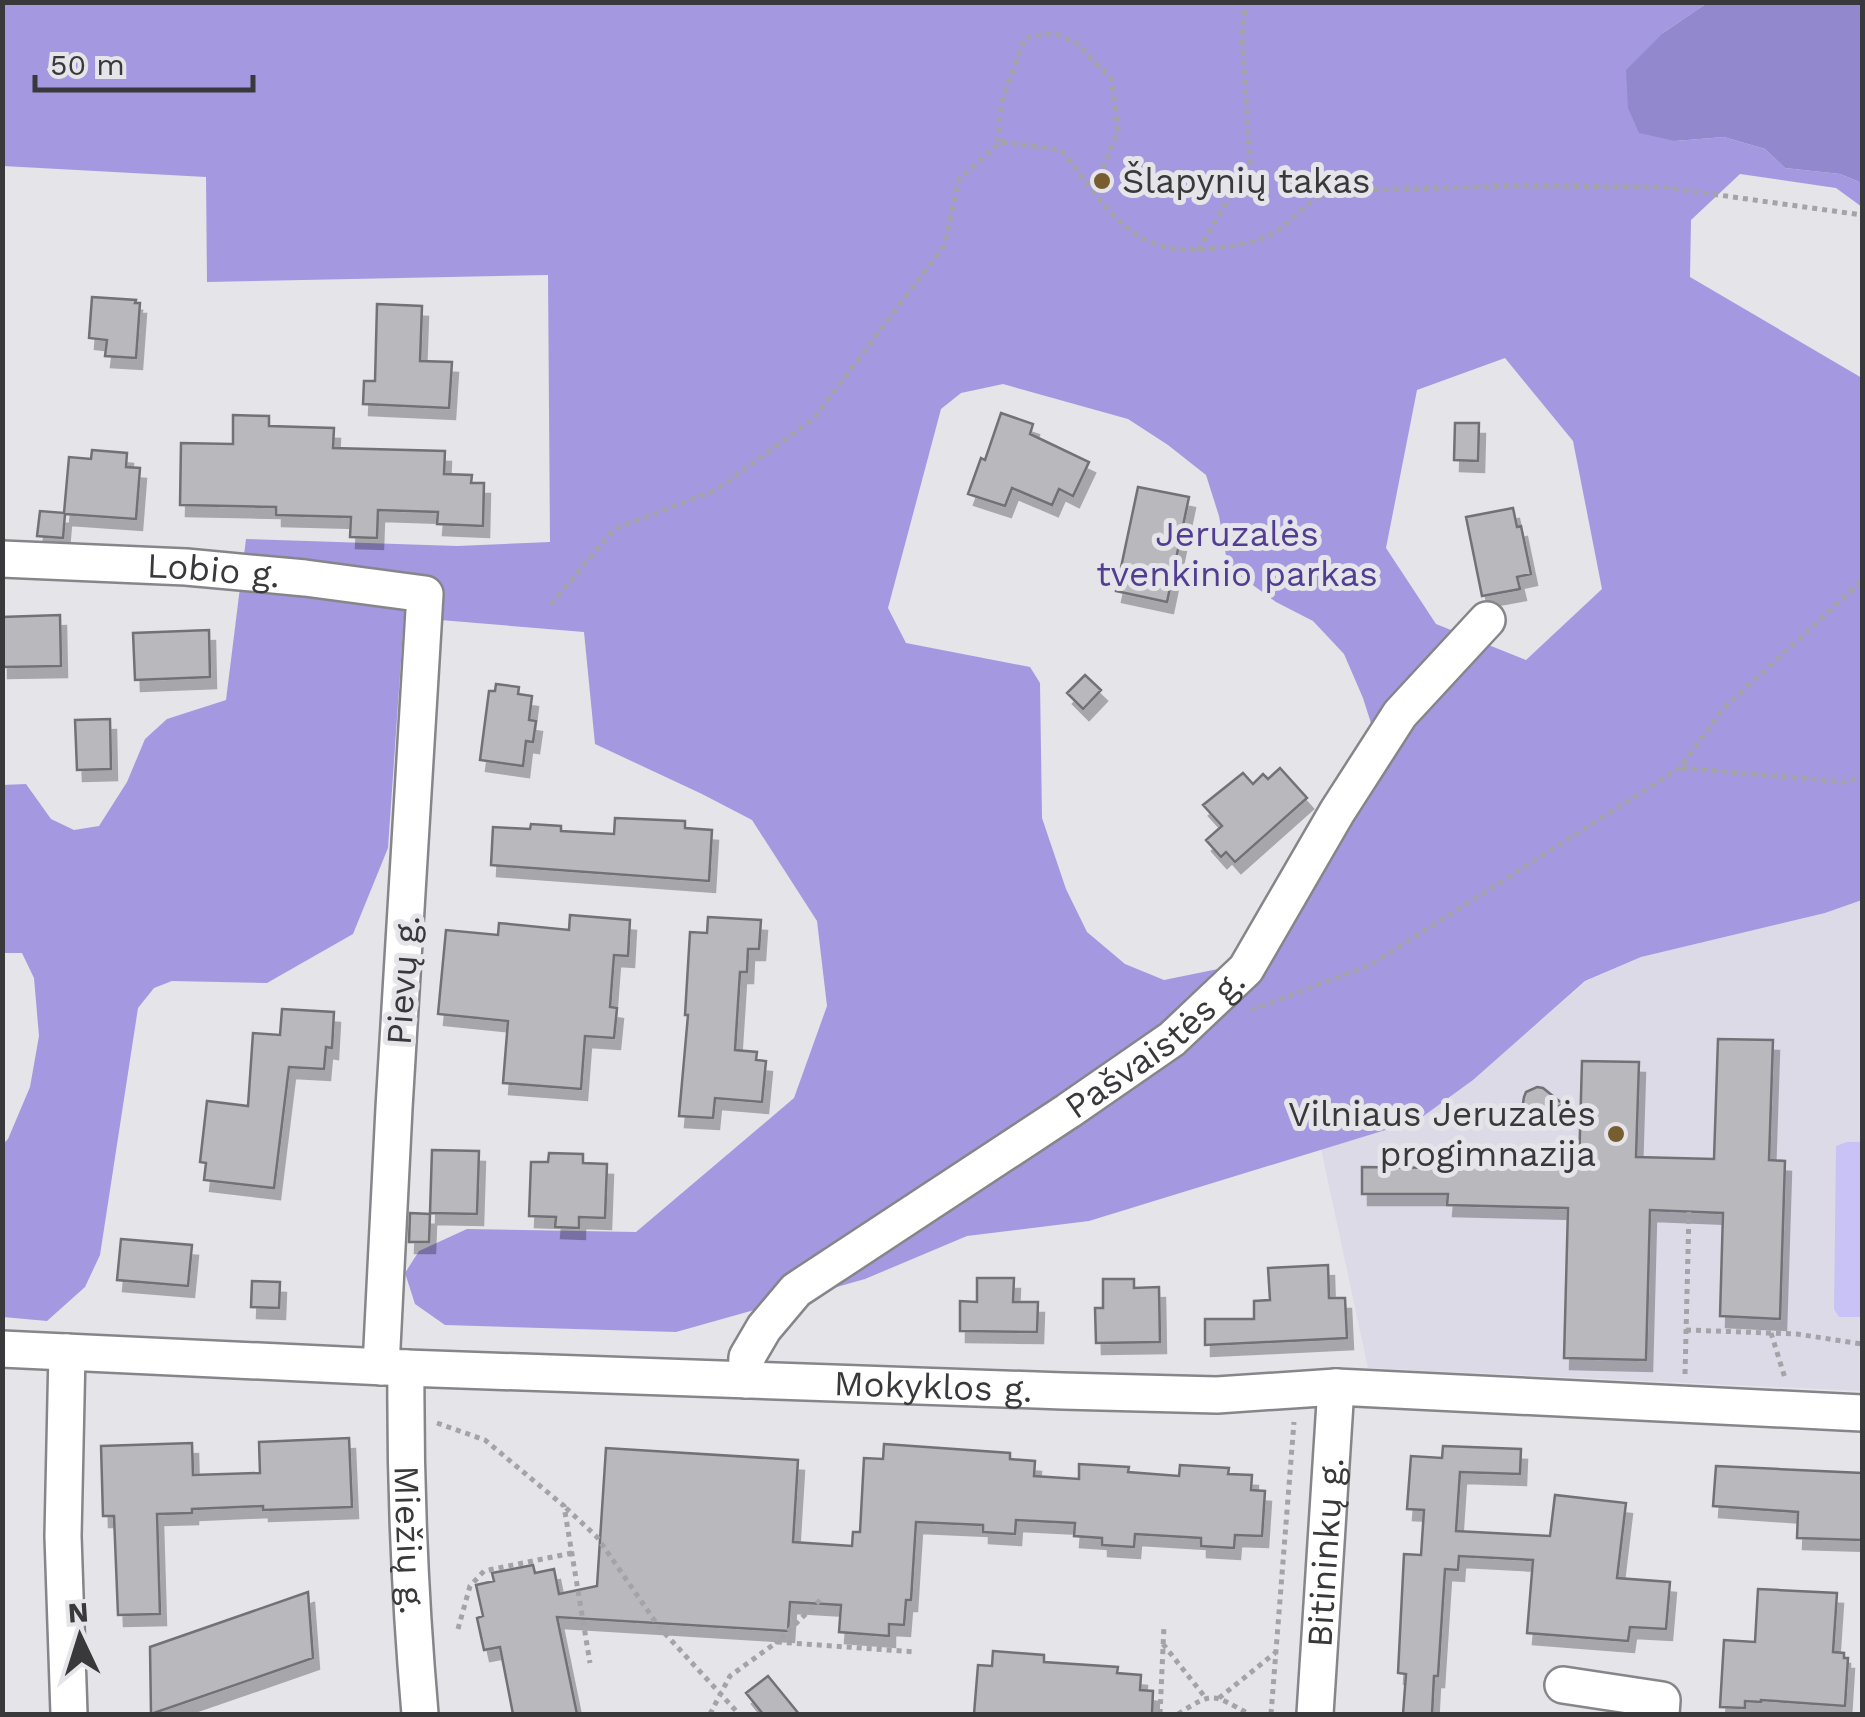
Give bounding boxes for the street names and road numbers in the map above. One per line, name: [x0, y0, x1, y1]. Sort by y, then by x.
street label: Lobio g.: [146, 544, 282, 597]
street label: Pievų g.: [378, 914, 428, 1046]
street label: Pašvaistės g.: [1057, 960, 1254, 1128]
street label: Mokyklos g.: [833, 1362, 1033, 1411]
street label: Bitininkų g.: [1298, 1456, 1352, 1649]
street label: Miežių g.: [386, 1465, 434, 1616]

